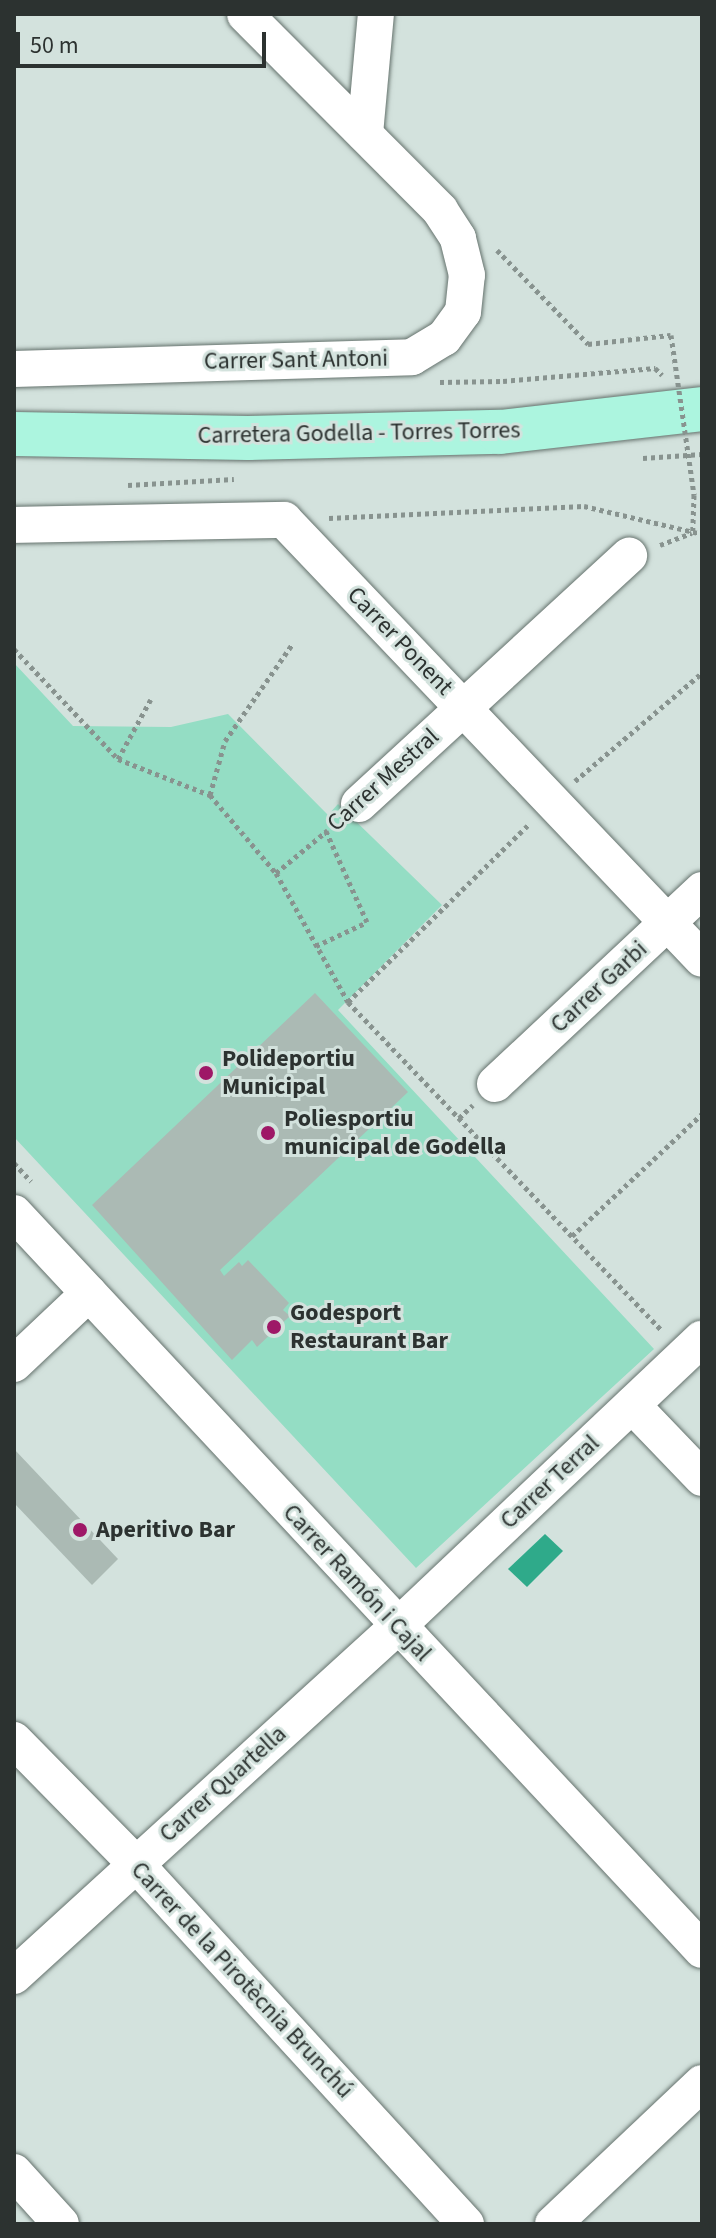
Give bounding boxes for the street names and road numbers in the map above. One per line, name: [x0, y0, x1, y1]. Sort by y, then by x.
street label: Carrer Sant Antoni: [204, 344, 388, 376]
street label: Carretera Godella - Torres Torres: [197, 416, 521, 450]
street label: Carrer Ponent: [341, 581, 459, 701]
street label: Carrer Mestral: [321, 722, 445, 838]
street label: Carrer Garbi: [545, 935, 653, 1039]
street label: Carrer Terral: [495, 1429, 605, 1535]
street label: Carrer Ramón i Cajal: [277, 1498, 437, 1668]
street label: Carrer Quartella: [154, 1720, 292, 1848]
street label: Carrer de la Pirotècnia Brunchú: [125, 1856, 359, 2104]

